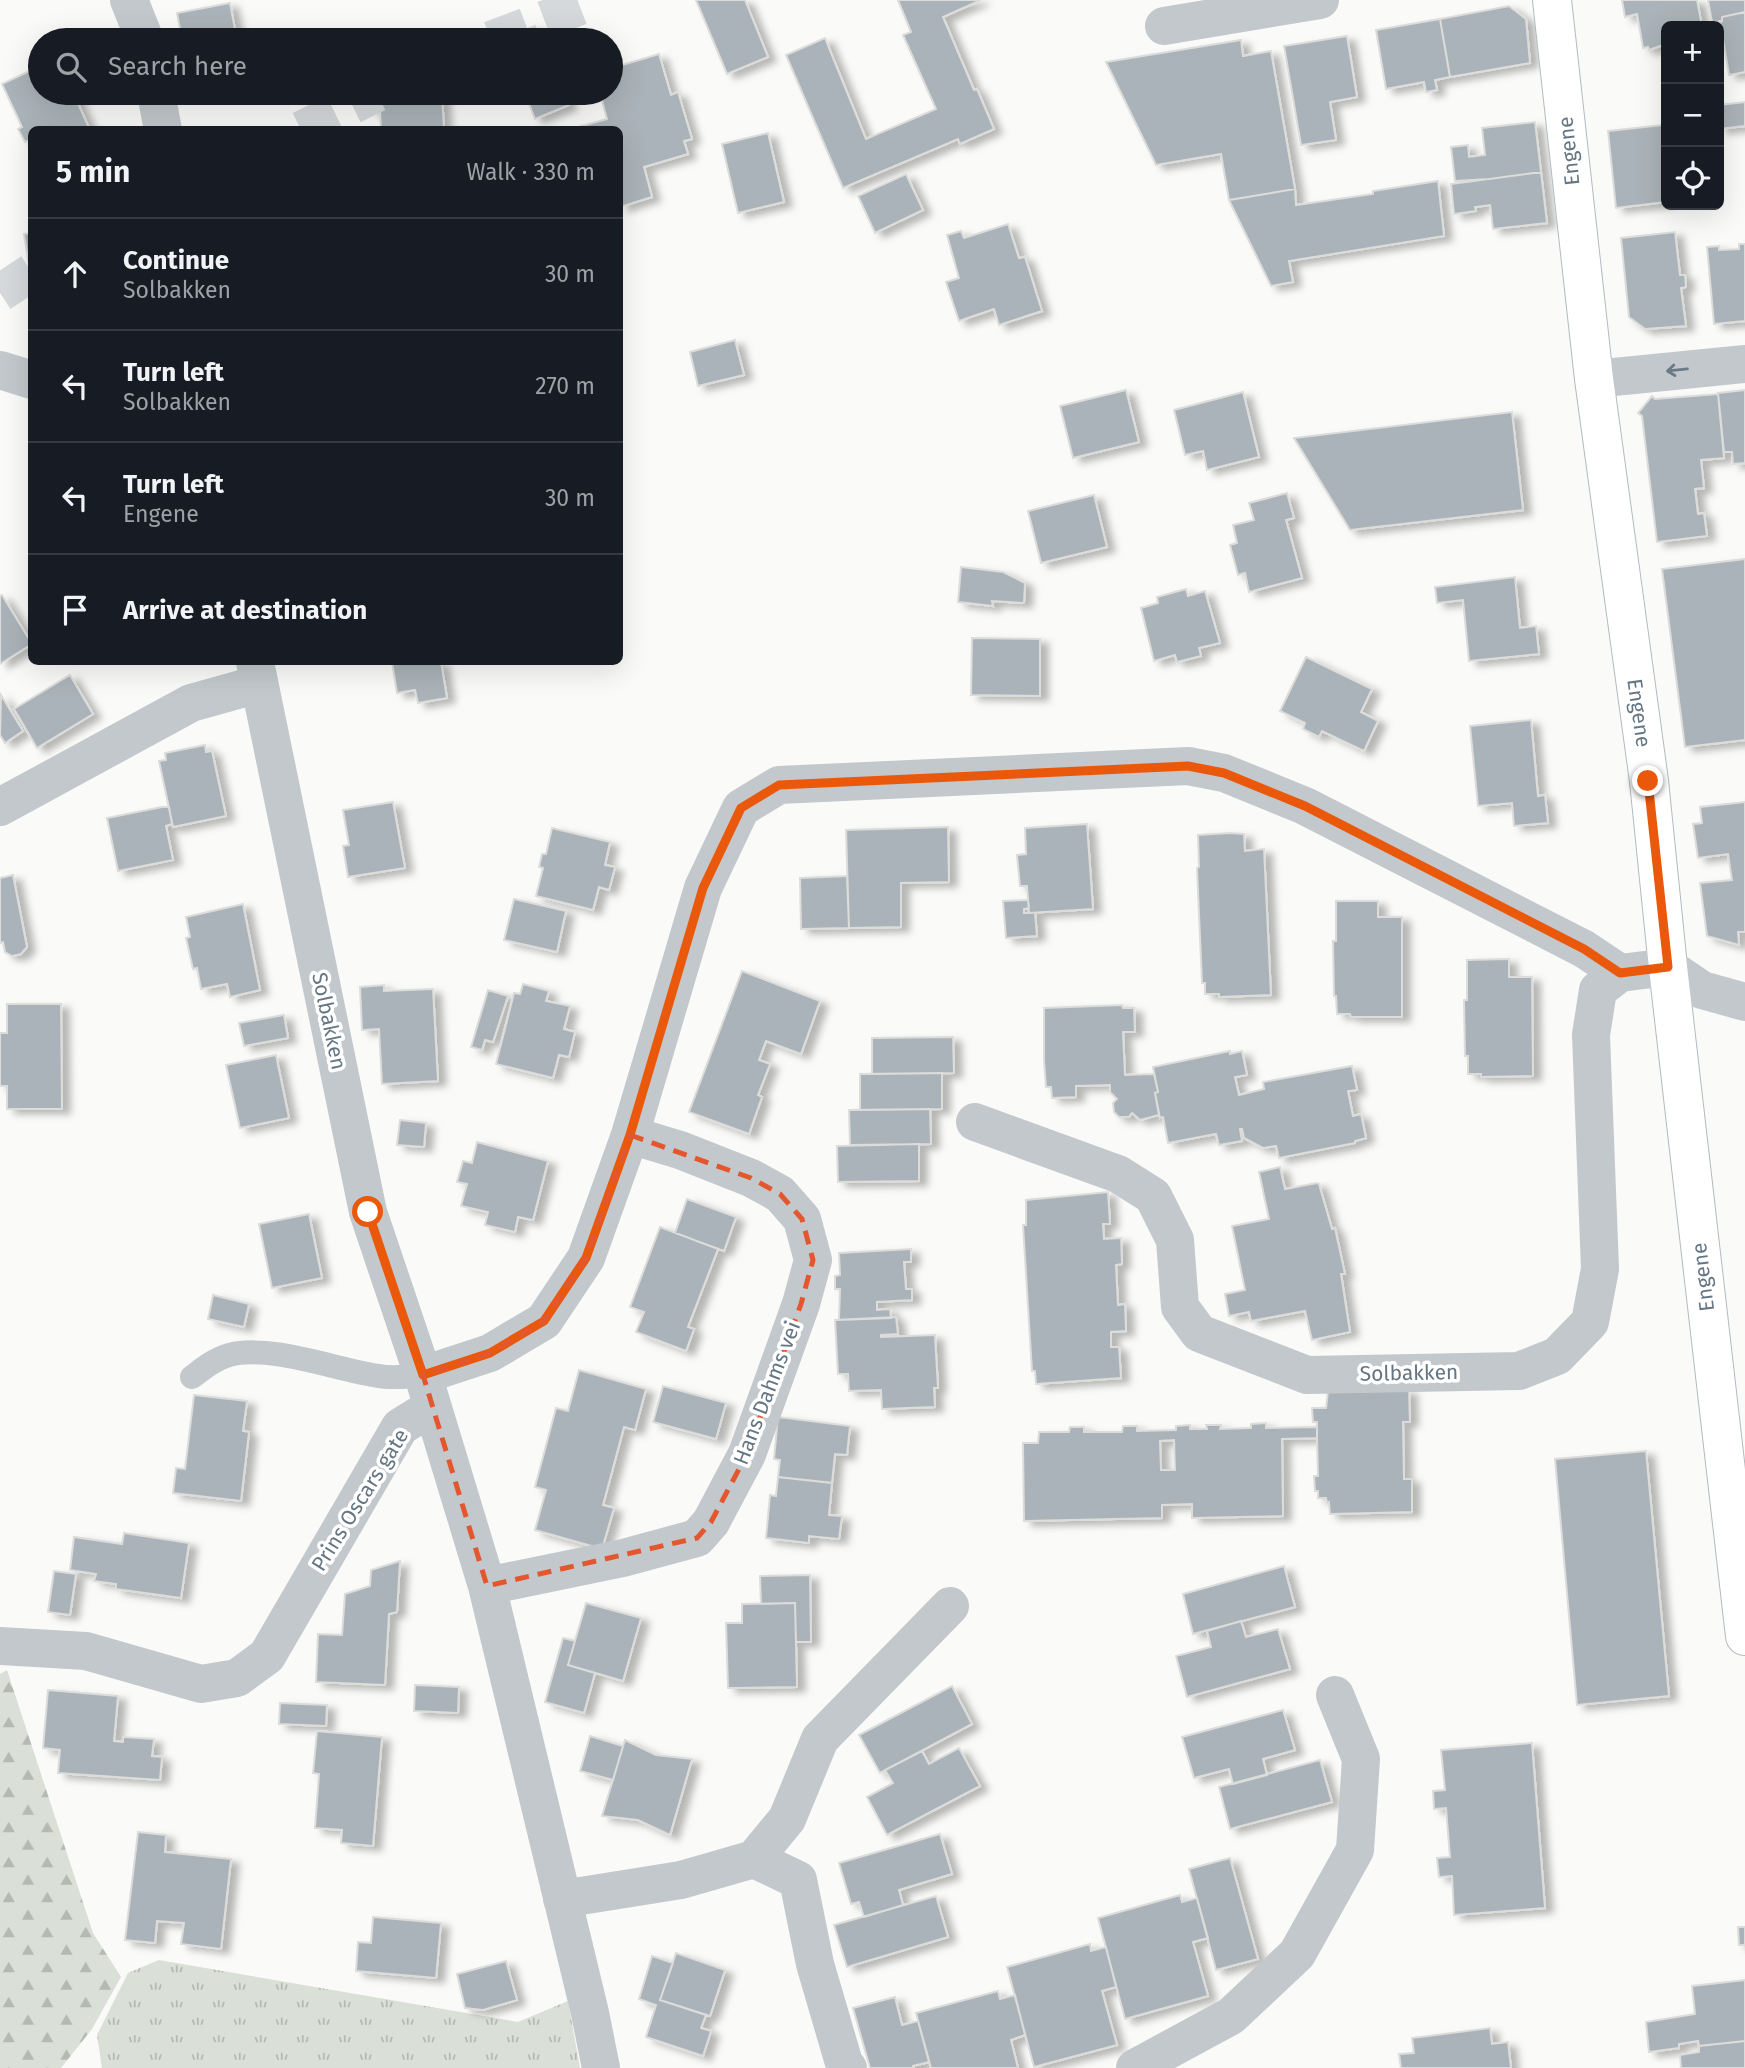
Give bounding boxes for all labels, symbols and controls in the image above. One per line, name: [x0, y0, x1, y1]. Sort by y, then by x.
map controls: [1661, 21, 1724, 210]
button: +: [1661, 21, 1724, 84]
search box: [28, 28, 623, 105]
icon: search: [52, 48, 90, 86]
text: Search here: [108, 51, 247, 82]
button: −: [1661, 84, 1724, 147]
street label: Engene: [1552, 115, 1586, 187]
button: locate: [1661, 147, 1724, 210]
text: 5 min: [56, 154, 130, 190]
text: Walk · 330 m: [467, 158, 595, 186]
text: Continue: [123, 245, 229, 276]
icon: ahead: [56, 255, 94, 293]
text: 30 m: [545, 260, 595, 288]
text: Solbakken: [123, 276, 231, 304]
text: Turn left: [123, 357, 224, 388]
one-way arrow: [1666, 364, 1689, 377]
icon: left: [56, 367, 94, 405]
text: 270 m: [535, 372, 595, 400]
text: Solbakken: [123, 388, 231, 416]
text: Turn left: [123, 469, 224, 500]
icon: left: [56, 479, 94, 517]
text: 30 m: [545, 484, 595, 512]
text: Engene: [123, 500, 199, 528]
icon: arrive: [56, 591, 94, 629]
text: Arrive at destination: [123, 595, 367, 626]
street label: Engene: [1621, 677, 1657, 749]
route end: [1632, 765, 1663, 796]
street label: Solbakken: [306, 970, 352, 1072]
route start: [352, 1196, 383, 1227]
street label: Engene: [1686, 1241, 1720, 1313]
street label: Hans Dahms vei: [728, 1318, 806, 1468]
street label: Solbakken: [1359, 1359, 1459, 1387]
street label: Prins Oscars gate: [306, 1424, 414, 1576]

